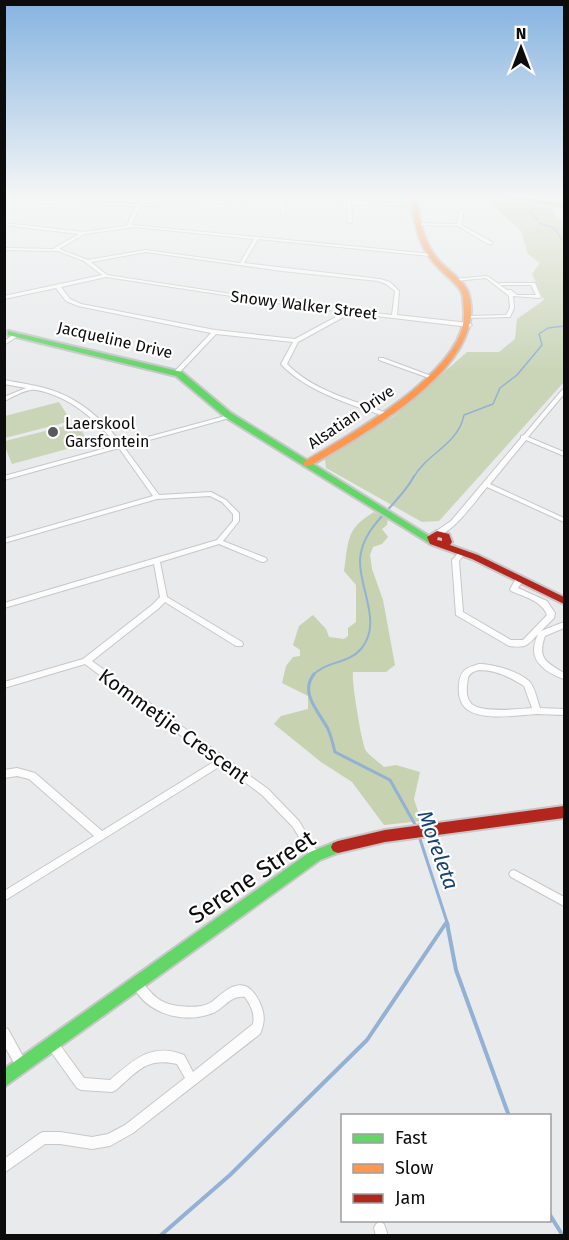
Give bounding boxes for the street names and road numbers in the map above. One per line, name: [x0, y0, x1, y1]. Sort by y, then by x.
street label: Snowy Walker Street: [230, 287, 379, 323]
street label: Jacqueline Drive: [56, 318, 174, 362]
street label: Alsatian Drive: [304, 381, 398, 453]
street label: Kommetjie Crescent: [94, 663, 255, 789]
street label: Serene Street: [183, 824, 321, 930]

